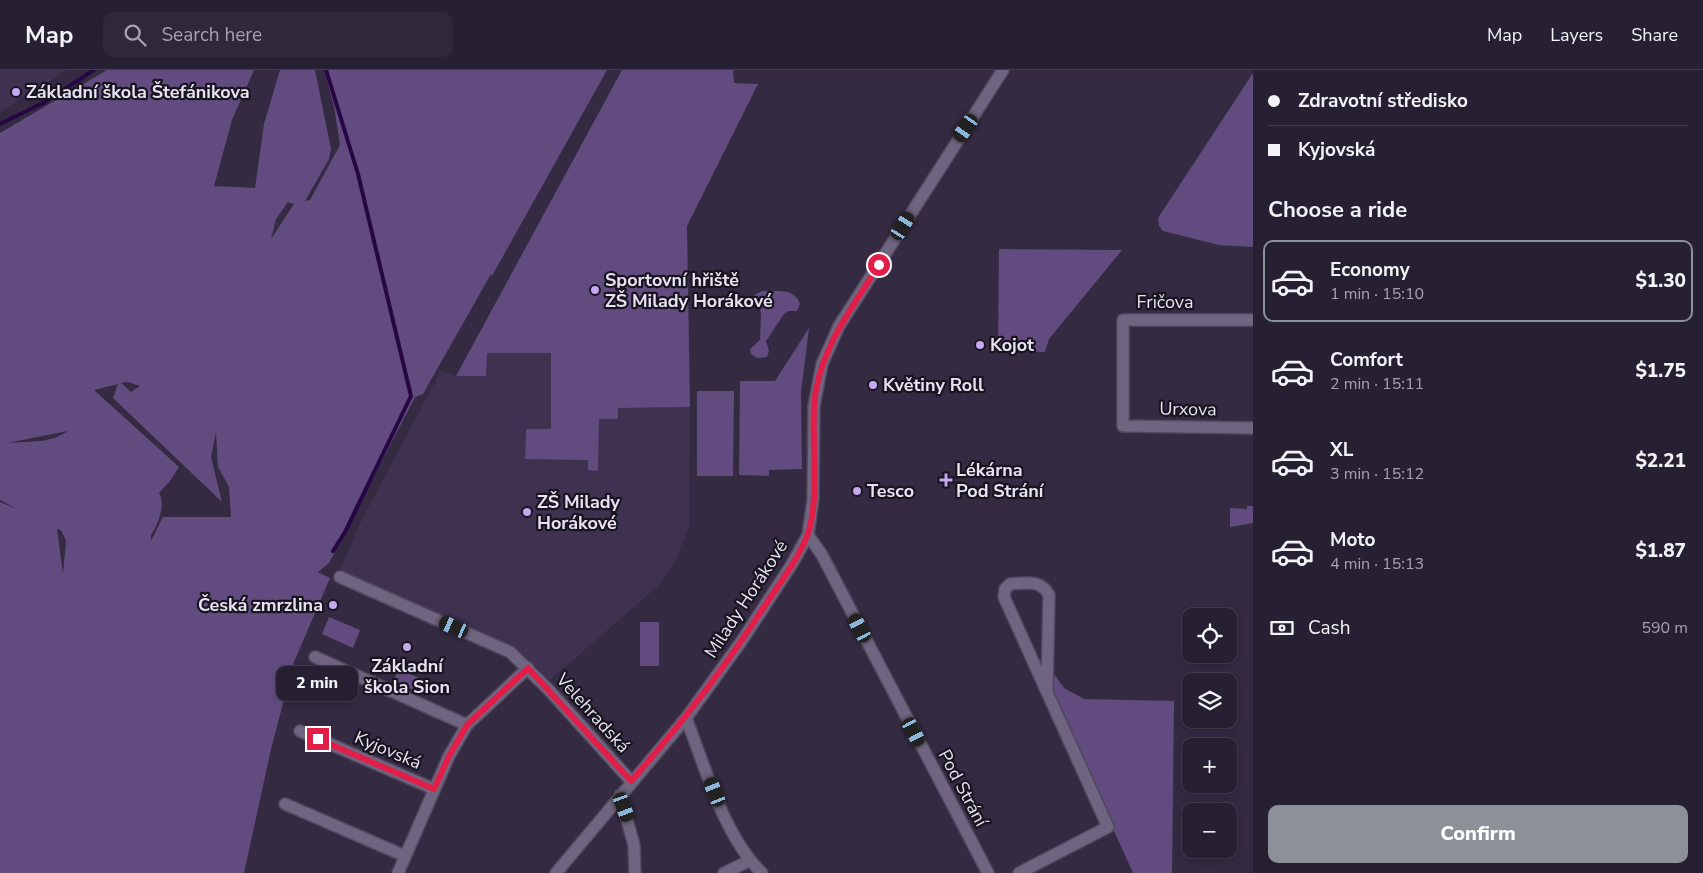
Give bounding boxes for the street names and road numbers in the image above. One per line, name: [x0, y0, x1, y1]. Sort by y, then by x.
street label: Fričova: [1137, 290, 1193, 314]
street label: Urxova: [1159, 397, 1217, 421]
street label: Milady Horákové: [699, 536, 793, 662]
street label: Velehradská: [550, 667, 635, 758]
street label: Kyjovská: [351, 725, 425, 775]
street label: Pod Strání: [933, 745, 994, 831]

